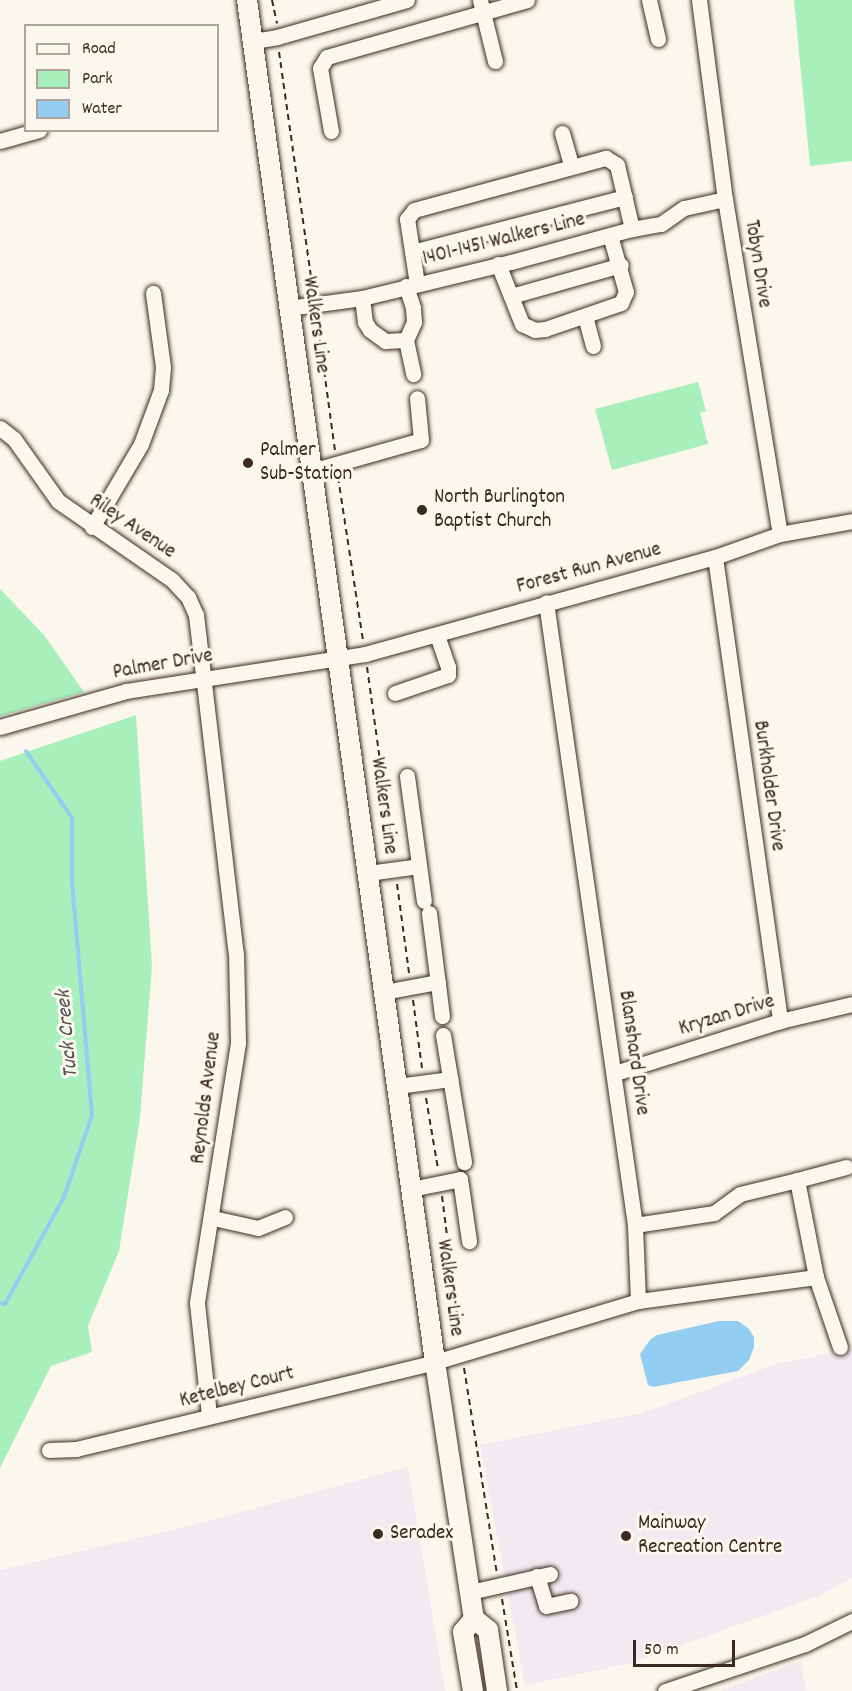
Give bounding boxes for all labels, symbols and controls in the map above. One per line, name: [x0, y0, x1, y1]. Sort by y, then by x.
legend: [24, 24, 219, 132]
text: Road: [82, 37, 116, 62]
text: Park: [82, 67, 113, 92]
text: Water: [82, 97, 122, 122]
street label: 1401-1451 Walkers Line: [420, 208, 588, 272]
street label: Tobyn Drive: [738, 218, 776, 310]
street label: Walkers Line: [296, 275, 334, 375]
place label: Palmer Sub-Station: [260, 438, 352, 488]
marker: Palmer Sub-Station: [241, 456, 255, 470]
place label: North Burlington Baptist Church: [434, 485, 565, 535]
street label: Riley Avenue: [84, 489, 180, 565]
marker: North Burlington Baptist Church: [415, 503, 429, 517]
street label: Forest Run Avenue: [514, 538, 664, 600]
street label: Palmer Drive: [111, 644, 215, 686]
street label: Burkholder Drive: [746, 719, 790, 853]
street label: Walkers Line: [364, 756, 402, 856]
water label: Tuck Creek: [51, 989, 85, 1079]
street label: Blanshard Drive: [612, 989, 654, 1117]
street label: Kryzan Drive: [676, 990, 778, 1042]
street label: Reynolds Avenue: [186, 1030, 228, 1166]
street label: Walkers Line: [430, 1238, 468, 1338]
street label: Ketelbey Court: [177, 1362, 297, 1414]
place label: Mainway Recreation Centre: [638, 1511, 782, 1561]
place label: Seradex: [390, 1521, 453, 1547]
marker: Seradex: [371, 1527, 385, 1541]
marker: Mainway Recreation Centre: [619, 1529, 633, 1543]
scale bar: [636, 1628, 738, 1666]
text: 50 m: [644, 1638, 679, 1663]

